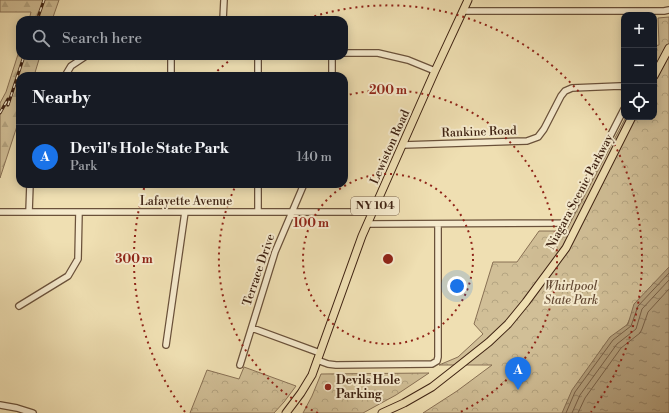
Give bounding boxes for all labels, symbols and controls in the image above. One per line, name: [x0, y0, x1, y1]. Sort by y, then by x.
map controls: [621, 12, 657, 120]
button: +: [621, 12, 657, 48]
search box: [16, 16, 348, 60]
icon: search: [30, 27, 52, 49]
text: Search here: [62, 29, 142, 48]
button: −: [621, 48, 657, 84]
text: 200 m: [369, 83, 407, 98]
button: locate: [621, 84, 657, 120]
text: Nearby: [32, 87, 91, 109]
street label: Lewiston Road: [367, 107, 413, 187]
street label: Rankine Road: [441, 123, 517, 141]
street label: Niagara Scenic Parkway: [543, 132, 617, 252]
text: Devil's Hole State Park: [70, 139, 229, 158]
text: A: [40, 149, 50, 165]
text: 140 m: [296, 149, 332, 165]
text: Park: [70, 158, 97, 174]
street label: Lafayette Avenue: [140, 194, 232, 209]
road number: NY 104: [351, 197, 399, 215]
text: 100 m: [293, 216, 329, 231]
street label: Terrace Drive: [240, 232, 278, 308]
text: 300 m: [115, 252, 153, 267]
centre of rings: [381, 252, 395, 266]
your location: [447, 276, 467, 296]
park label: Whirlpool State Park: [544, 279, 598, 308]
pin: A: [505, 357, 531, 390]
place label: Devils Hole Parking: [336, 373, 401, 402]
marker: Devils Hole Parking: [323, 382, 333, 392]

